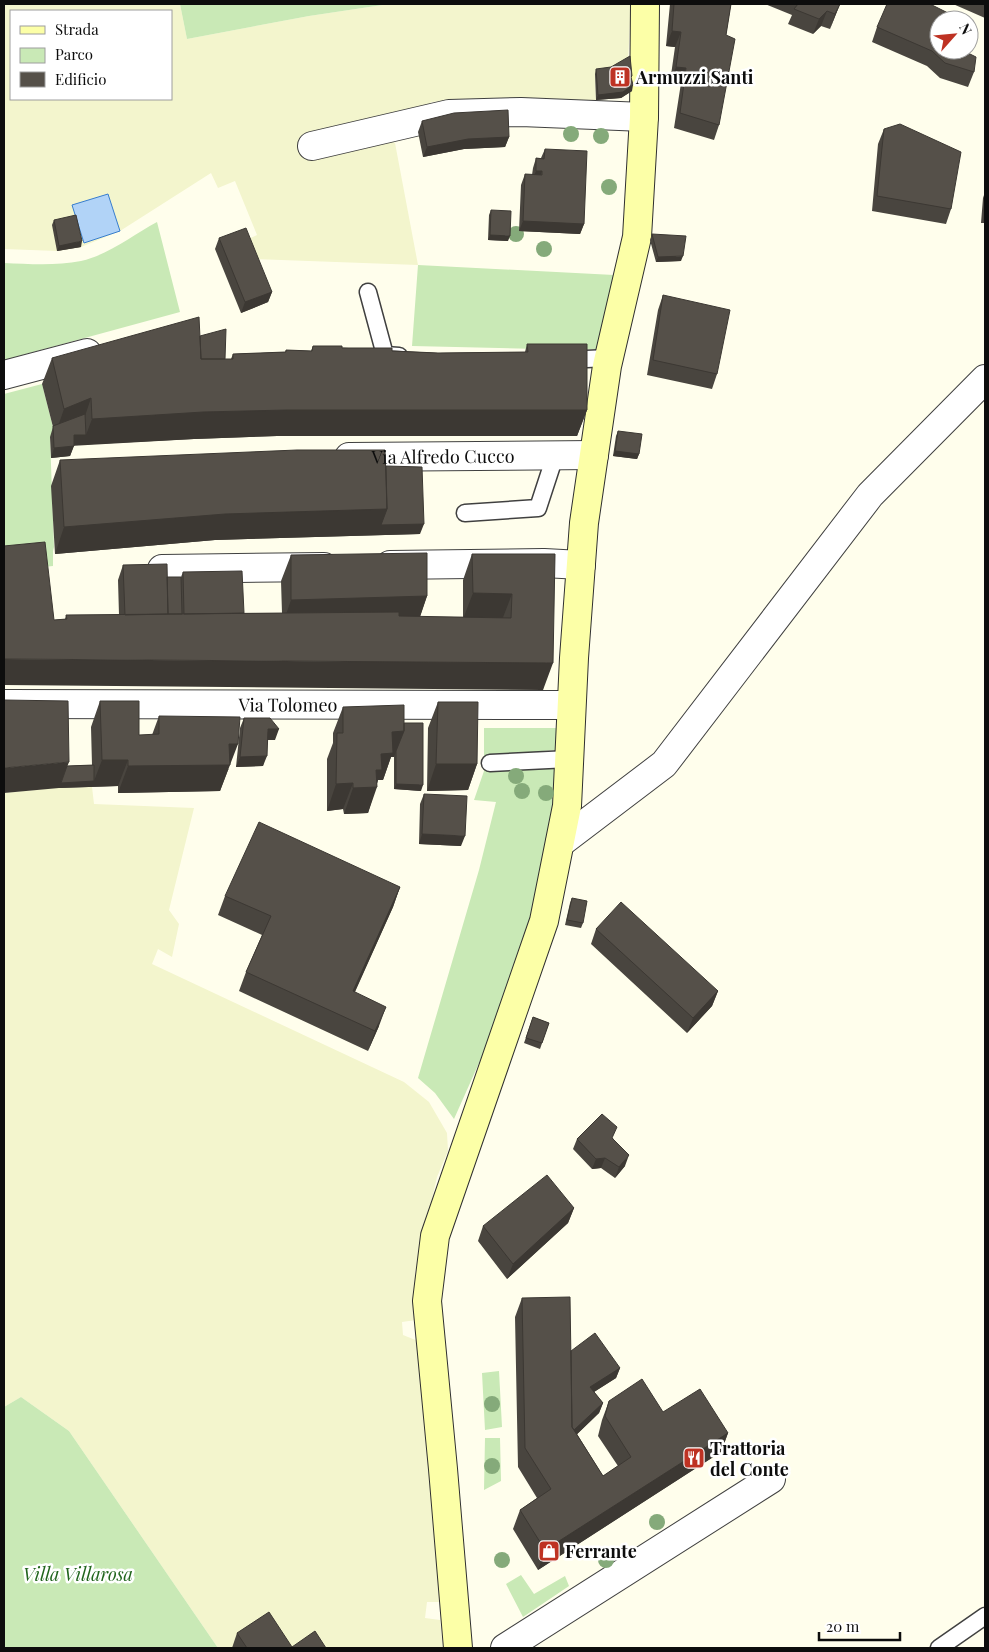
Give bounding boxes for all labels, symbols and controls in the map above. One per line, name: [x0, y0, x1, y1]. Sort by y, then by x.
legend: [10, 10, 172, 100]
north arrow: [929, 10, 979, 60]
text: Strada: [55, 19, 99, 39]
text: N: [955, 20, 977, 38]
text: Parco: [55, 44, 93, 64]
building icon: Armuzzi Santi: [608, 65, 632, 89]
place label: Armuzzi Santi: [635, 65, 754, 89]
text: Edificio: [55, 69, 106, 89]
street label: Via Alfredo Cucco: [370, 444, 515, 469]
street label: Via Tolomeo: [238, 692, 338, 717]
place label: Trattoria del Conte: [710, 1436, 789, 1481]
restaurant icon: Trattoria del Conte: [682, 1446, 706, 1470]
shop icon: Ferrante: [537, 1539, 561, 1563]
place label: Ferrante: [565, 1539, 637, 1563]
park label: Villa Villarosa: [23, 1562, 133, 1586]
scale bar: [819, 1610, 900, 1642]
text: 20 m: [826, 1616, 860, 1636]

